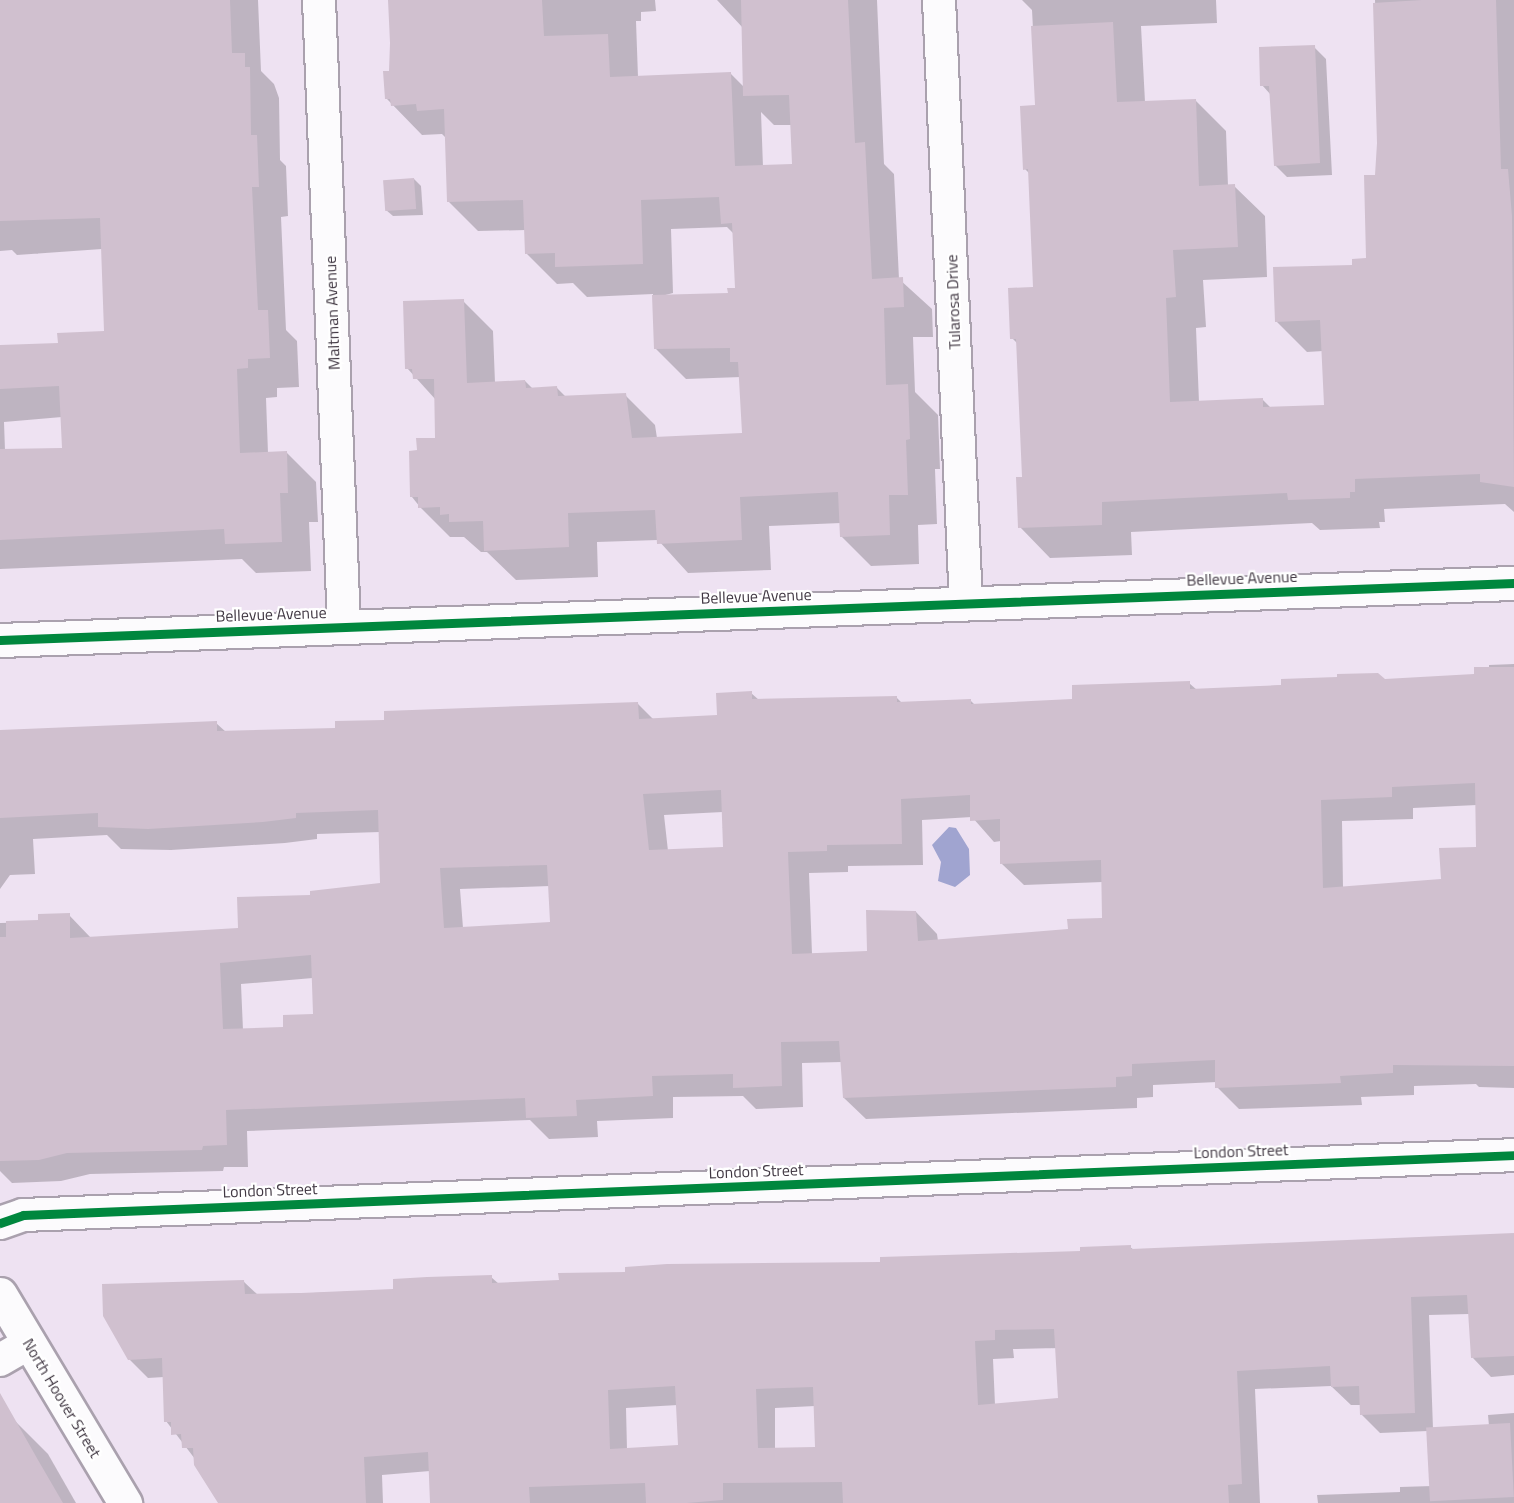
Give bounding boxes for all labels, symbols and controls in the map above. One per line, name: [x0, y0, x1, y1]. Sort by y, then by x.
street label: Tularosa Drive: [942, 254, 964, 350]
street label: Maltman Avenue: [320, 256, 344, 370]
street label: Bellevue Avenue: [1186, 566, 1298, 590]
street label: Bellevue Avenue: [700, 584, 812, 608]
street label: Bellevue Avenue: [215, 602, 327, 626]
street label: London Street: [1193, 1140, 1289, 1162]
street label: London Street: [708, 1160, 804, 1182]
street label: London Street: [222, 1179, 318, 1201]
street label: North Hoover Street: [19, 1335, 105, 1461]

